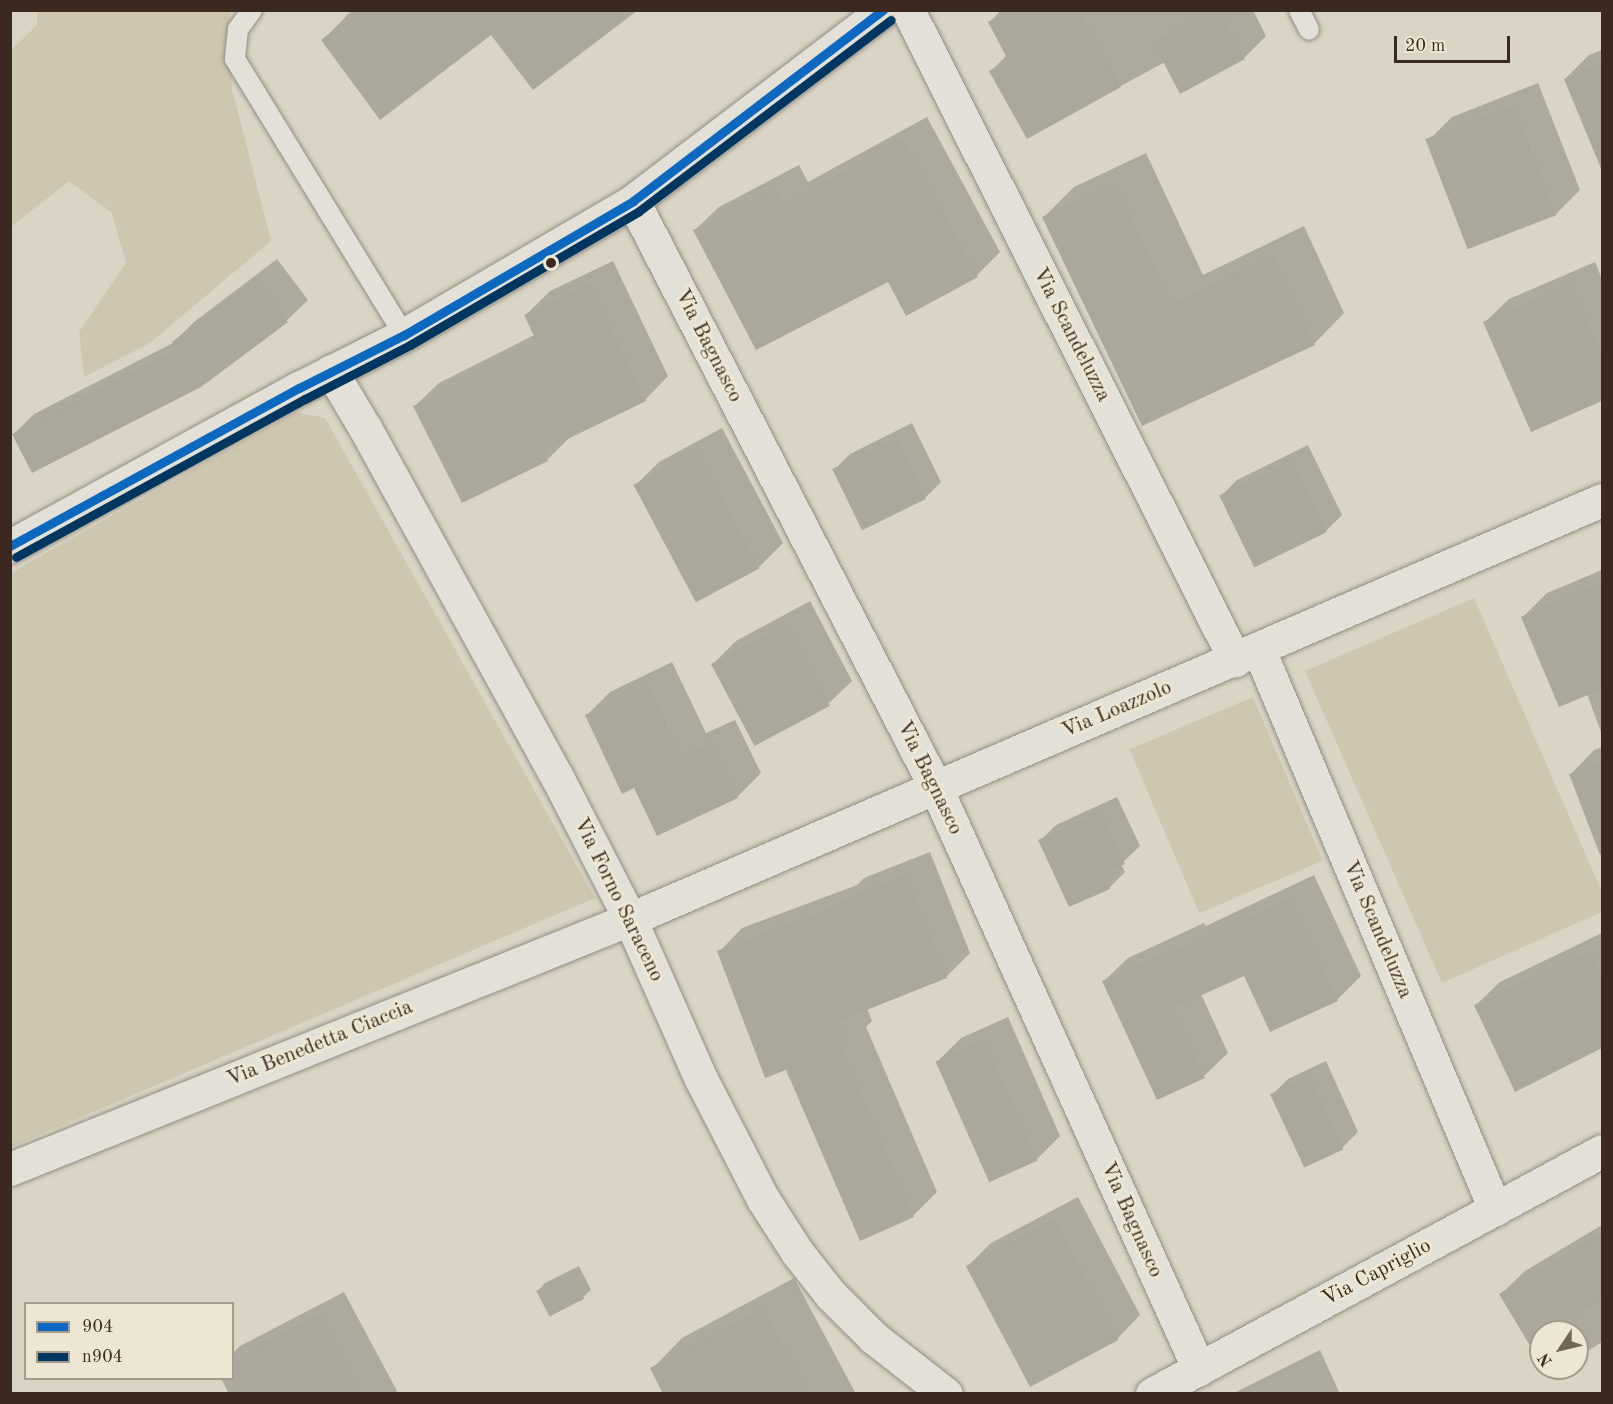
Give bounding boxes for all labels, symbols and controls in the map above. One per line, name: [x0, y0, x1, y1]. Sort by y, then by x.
scale bar: [1397, 24, 1512, 62]
text: 20 m: [1405, 37, 1445, 55]
unlabelled marker: [545, 257, 557, 269]
street label: Via Scandeluzza: [1026, 264, 1116, 406]
street label: Via Bagnasco: [669, 285, 747, 407]
street label: Via Loazzolo: [1058, 676, 1176, 744]
street label: Via Bagnasco: [891, 717, 967, 839]
street label: Via Forno Saraceno: [567, 814, 669, 986]
street label: Via Scandeluzza: [1337, 857, 1417, 1003]
street label: Via Benedetta Ciaccia: [223, 995, 417, 1093]
street label: Via Bagnasco: [1094, 1158, 1168, 1282]
street label: Via Capriglio: [1318, 1234, 1436, 1312]
legend: [24, 1302, 234, 1380]
text: 904: [82, 1318, 113, 1336]
north arrow: [1529, 1320, 1589, 1380]
text: n904: [82, 1348, 123, 1366]
text: N: [1536, 1350, 1556, 1369]

